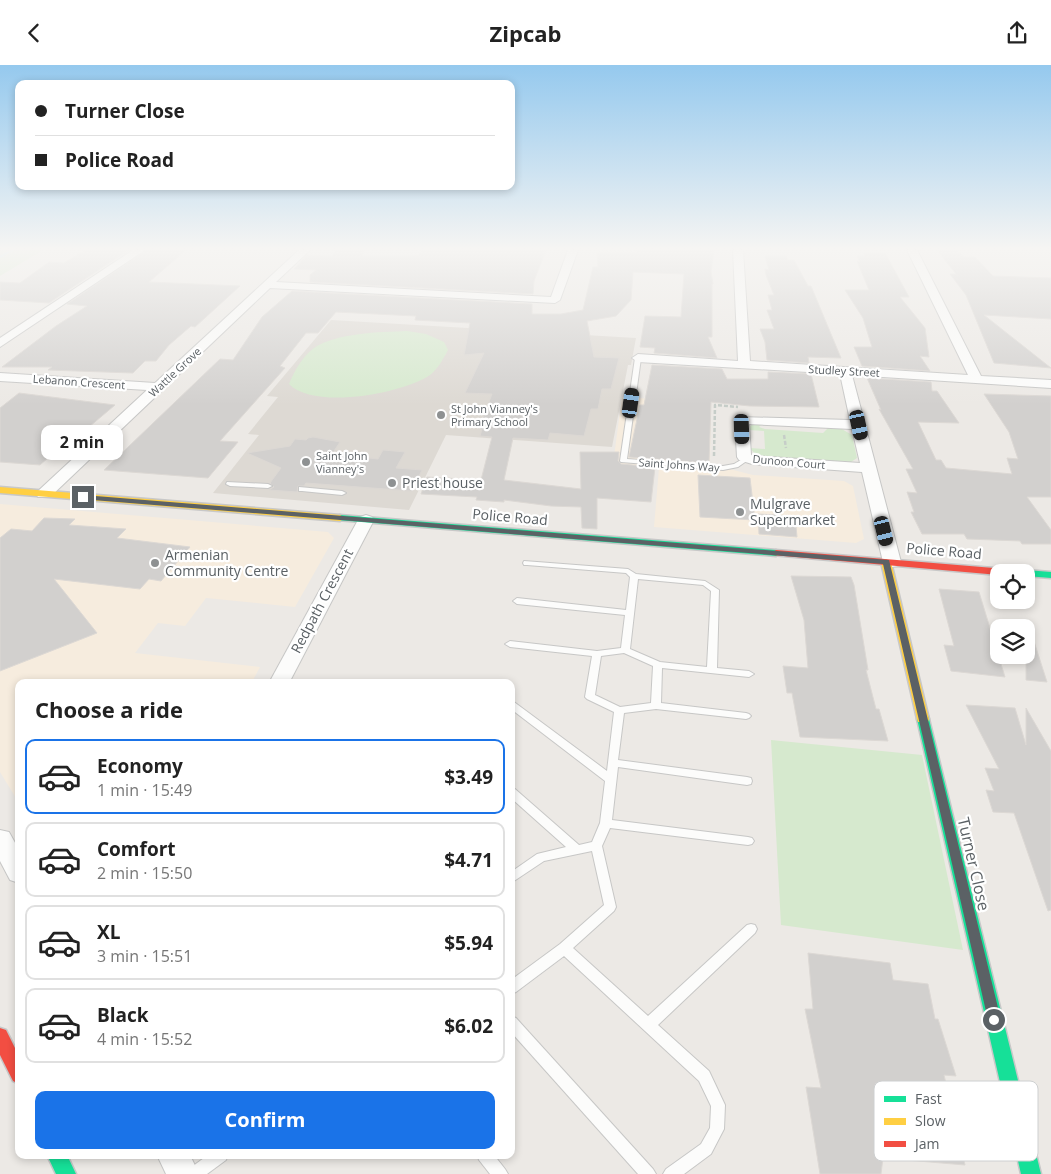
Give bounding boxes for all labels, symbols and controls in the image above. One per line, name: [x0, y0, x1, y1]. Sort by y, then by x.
text: Zipcab: [490, 18, 561, 48]
icon: back: [20, 19, 48, 47]
icon: share: [1003, 19, 1031, 47]
text: Turner Close: [65, 98, 185, 124]
text: Police Road: [65, 147, 174, 173]
street label: Wattle Grove: [145, 343, 204, 400]
street label: Studley Street: [808, 361, 880, 380]
street label: Lebanon Crescent: [32, 371, 126, 392]
car: [621, 387, 640, 419]
place label: St John Vianney's Primary School: [451, 401, 538, 429]
marker: St John Vianney's Primary School: [435, 409, 447, 421]
car: [848, 409, 869, 441]
car: [733, 414, 750, 444]
callout: 2 min: [42, 425, 124, 459]
text: 2 min: [60, 431, 104, 453]
place label: Saint John Vianney's: [316, 448, 368, 476]
street label: Dunoon Court: [752, 451, 826, 472]
street label: Saint Johns Way: [638, 454, 721, 475]
marker: Saint John Vianney's: [300, 456, 312, 468]
place label: Priest house: [402, 473, 483, 492]
marker: Priest house: [386, 477, 398, 489]
route end: [72, 486, 94, 508]
place label: Mulgrave Supermarket: [750, 494, 835, 529]
street label: Police Road: [472, 504, 548, 529]
marker: Mulgrave Supermarket: [734, 506, 746, 518]
car: [873, 515, 894, 547]
street label: Police Road: [906, 538, 982, 563]
place label: Armenian Community Centre: [165, 545, 288, 580]
street label: Redpath Crescent: [286, 545, 357, 656]
marker: Armenian Community Centre: [149, 557, 161, 569]
map controls: [990, 564, 1035, 664]
button: locate: [990, 564, 1035, 609]
button: layers: [990, 619, 1035, 664]
text: Choose a ride: [35, 694, 183, 724]
text: Economy: [97, 753, 183, 779]
icon: car: [37, 754, 82, 799]
text: $3.49: [444, 764, 493, 790]
text: 1 min · 15:49: [97, 779, 192, 801]
street label: Turner Close: [953, 815, 995, 913]
text: Comfort: [97, 836, 176, 862]
icon: car: [37, 837, 82, 882]
text: $4.71: [444, 847, 493, 873]
text: 2 min · 15:50: [97, 862, 192, 884]
text: XL: [97, 919, 120, 945]
icon: car: [37, 920, 82, 965]
text: $5.94: [444, 930, 493, 956]
text: 3 min · 15:51: [97, 945, 192, 967]
text: Black: [97, 1002, 149, 1028]
icon: car: [37, 1003, 82, 1048]
route start: [983, 1009, 1005, 1031]
text: $6.02: [444, 1013, 493, 1039]
text: 4 min · 15:52: [97, 1028, 192, 1050]
legend: [874, 1081, 1038, 1161]
text: Fast: [915, 1089, 942, 1108]
button: Confirm: [35, 1091, 495, 1149]
text: Slow: [915, 1111, 946, 1130]
text: Jam: [913, 1134, 940, 1153]

